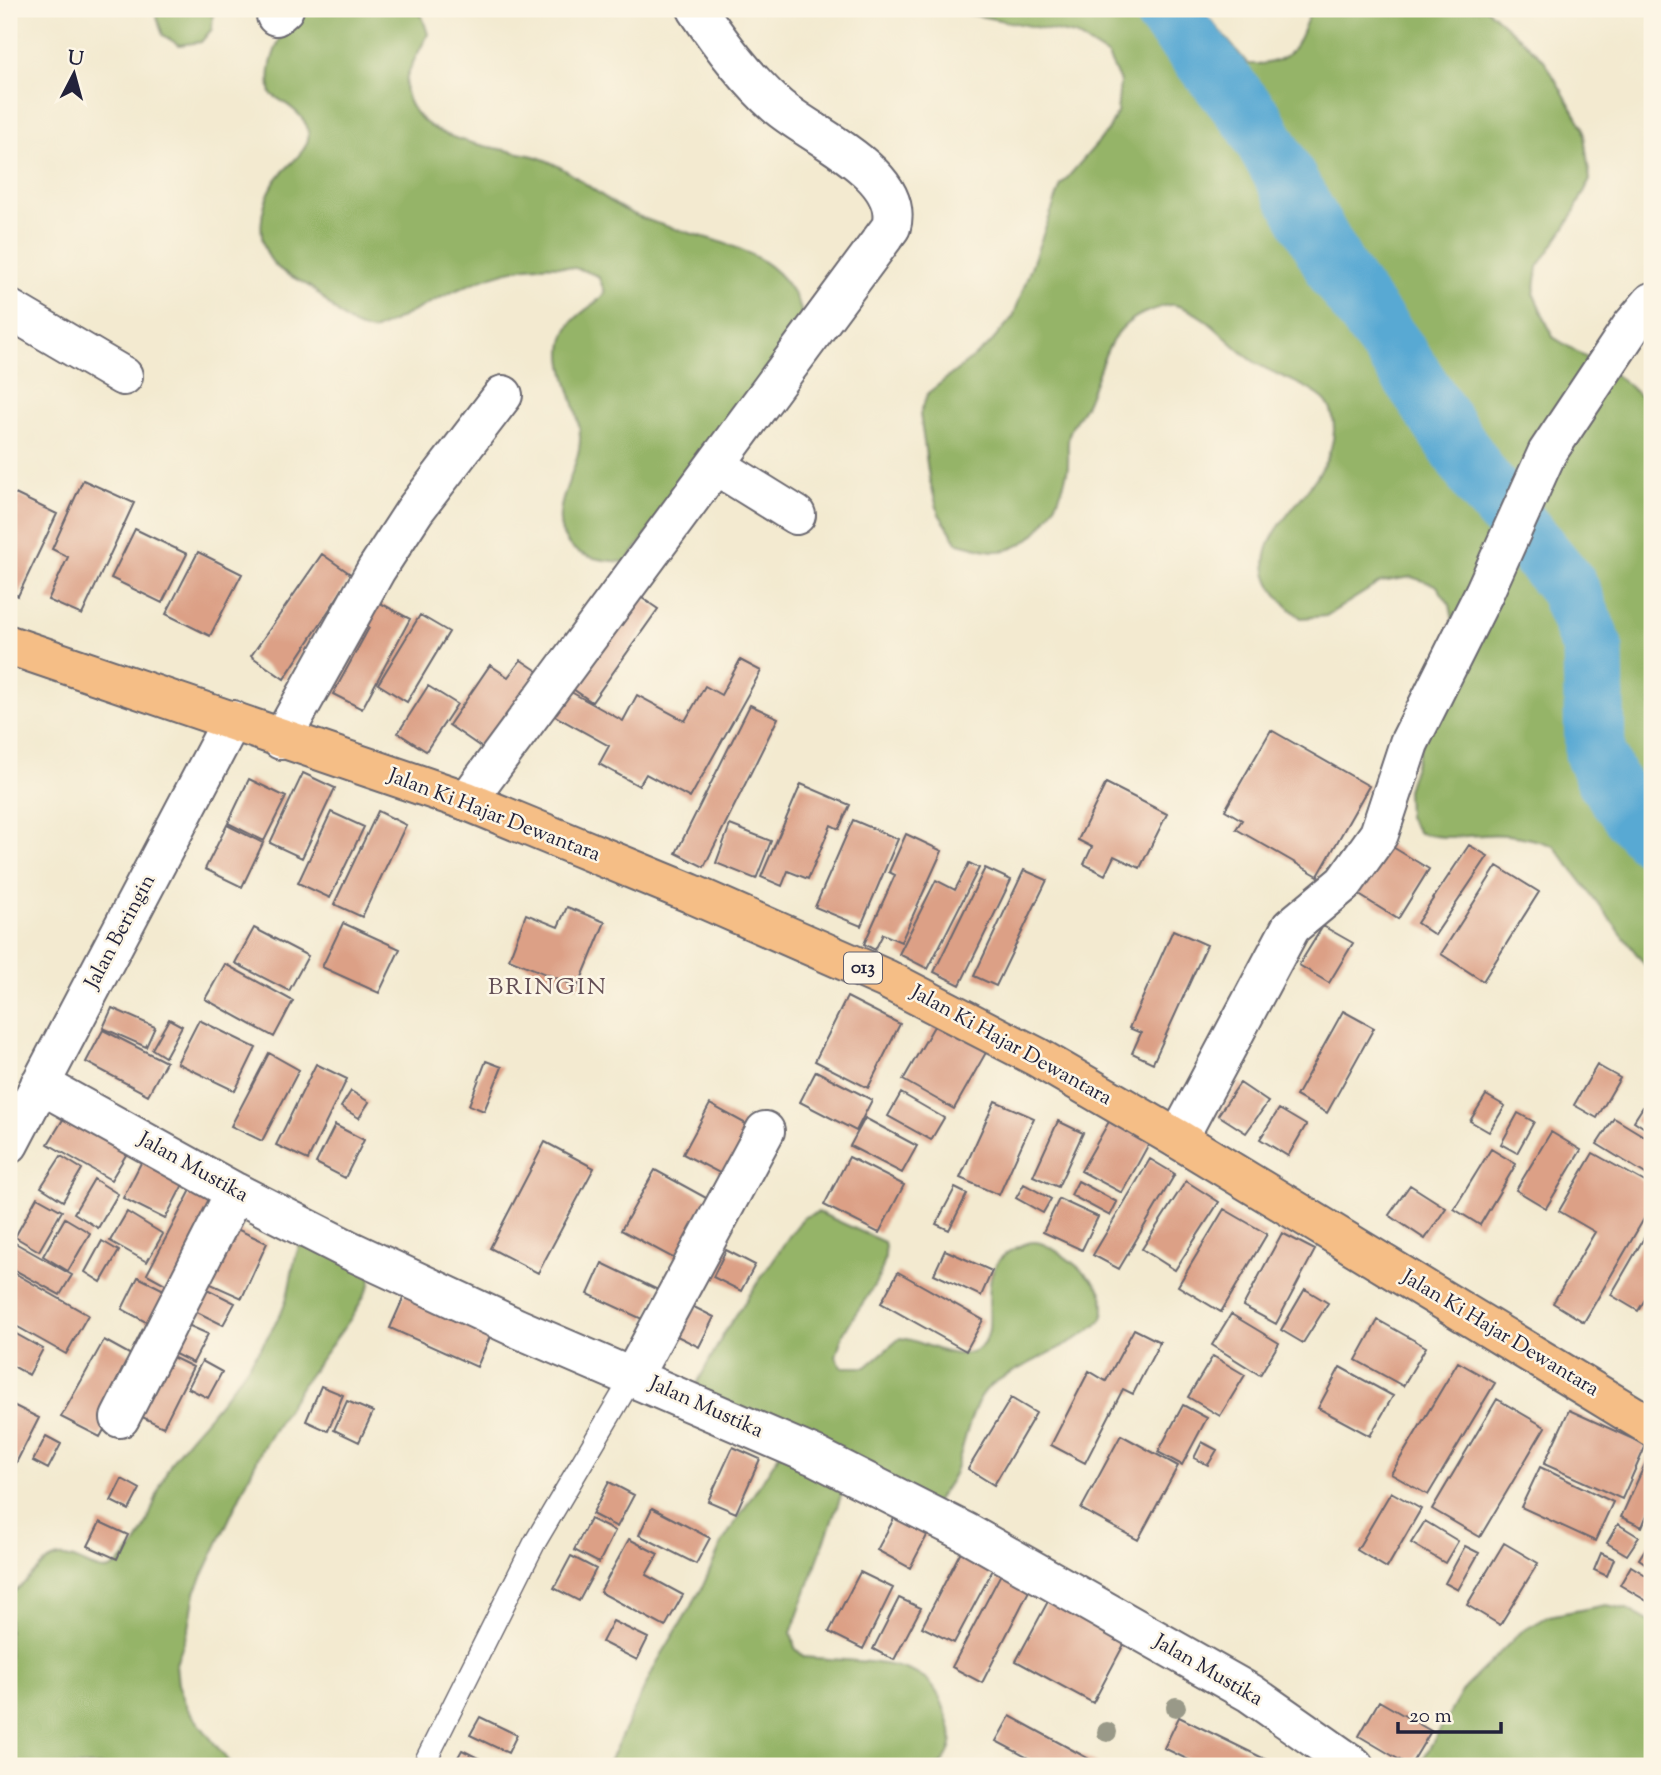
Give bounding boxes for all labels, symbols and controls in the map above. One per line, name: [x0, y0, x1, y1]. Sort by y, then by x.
north arrow: [38, 38, 108, 108]
text: U: [66, 45, 85, 74]
street label: Jalan Ki Hajar Dewantara: [383, 761, 605, 870]
street label: Jalan Beringin: [78, 869, 164, 995]
road number: 013: [844, 952, 882, 984]
district label: BRINGIN: [488, 971, 608, 1005]
street label: Jalan Ki Hajar Dewantara: [904, 978, 1117, 1114]
street label: Jalan Mustika: [132, 1125, 254, 1211]
street label: Jalan Ki Hajar Dewantara: [1395, 1263, 1605, 1405]
street label: Jalan Mustika: [643, 1369, 768, 1447]
street label: Jalan Mustika: [1147, 1627, 1269, 1715]
scale bar: [1398, 1691, 1502, 1735]
text: 20 m: [1409, 1702, 1452, 1732]

